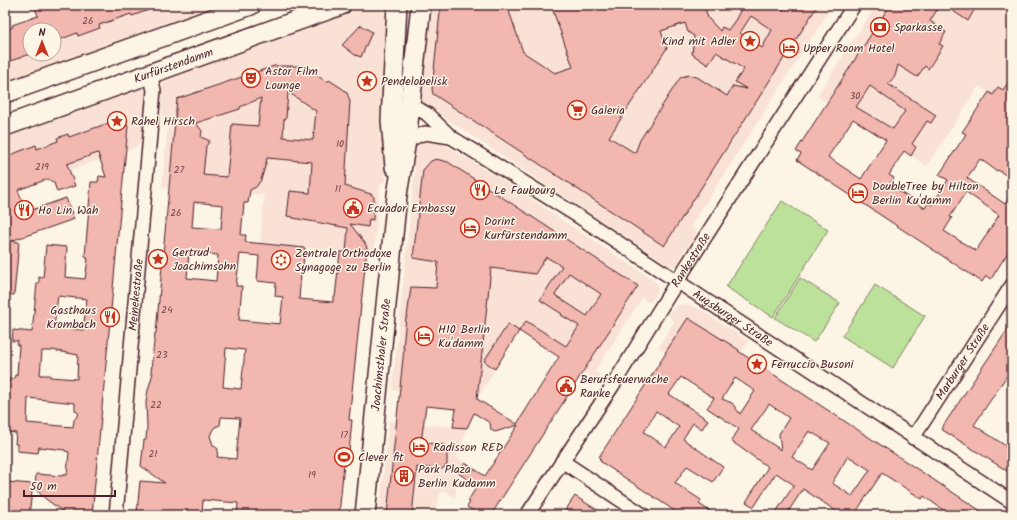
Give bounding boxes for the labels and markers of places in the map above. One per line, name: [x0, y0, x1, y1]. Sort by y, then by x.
bank icon: Sparkasse: [869, 16, 891, 38]
place label: Sparkasse: [894, 18, 943, 37]
place icon: Kind mit Adler: [739, 30, 761, 52]
place label: Kind mit Adler: [661, 32, 737, 51]
hotel icon: Upper Room Hotel: [778, 37, 800, 59]
place label: Upper Room Hotel: [803, 39, 895, 58]
place label: Astor Film Lounge: [265, 62, 318, 95]
theatre icon: Astor Film Lounge: [240, 67, 262, 89]
place icon: Pendelobelisk: [356, 70, 378, 92]
place label: Pendelobelisk: [381, 72, 448, 91]
supermarket icon: Galeria: [566, 99, 588, 121]
place label: Galeria: [591, 101, 625, 120]
place icon: Rahel Hirsch: [106, 110, 128, 132]
place label: Rahel Hirsch: [131, 112, 195, 131]
place label: DoubleTree by Hilton Berlin Ku'damm: [872, 177, 979, 210]
restaurant icon: Le Faubourg: [469, 179, 491, 201]
place label: Le Faubourg: [494, 181, 556, 200]
hotel icon: DoubleTree by Hilton Berlin Ku'damm: [847, 182, 869, 204]
public building icon: Ecuador Embassy: [342, 197, 364, 219]
restaurant icon: Ho Lin Wah: [13, 199, 35, 221]
place label: Ecuador Embassy: [367, 199, 456, 218]
place label: Ho Lin Wah: [38, 201, 98, 220]
place label: Dorint Kurfürstendamm: [484, 212, 568, 245]
hotel icon: Dorint Kurfürstendamm: [459, 217, 481, 239]
place label: Gertrud Joachimsohn: [172, 243, 236, 276]
place label: Zentrale Orthodoxe Synagoge zu Berlin: [295, 244, 392, 277]
place icon: Gertrud Joachimsohn: [147, 248, 169, 270]
synagogue icon: Zentrale Orthodoxe Synagoge zu Berlin: [270, 249, 292, 271]
place label: Gasthaus Krombach: [46, 301, 96, 334]
restaurant icon: Gasthaus Krombach: [99, 306, 121, 328]
place label: H10 Berlin Ku'damm: [438, 320, 490, 353]
hotel icon: H10 Berlin Ku'damm: [413, 325, 435, 347]
place icon: Ferruccio Busoni: [746, 353, 768, 375]
place label: Ferruccio Busoni: [771, 355, 855, 374]
place label: Berufsfeuerwache Ranke: [580, 370, 669, 403]
public building icon: Berufsfeuerwache Ranke: [555, 375, 577, 397]
hotel icon: Radisson RED: [408, 436, 430, 458]
place label: Radisson RED: [433, 438, 503, 457]
sports icon: Clever fit: [333, 446, 355, 468]
place label: Clever fit: [358, 448, 404, 467]
place label: Park Plaza Berlin Kudamm: [418, 460, 496, 493]
building icon: Park Plaza Berlin Kudamm: [393, 465, 415, 487]

